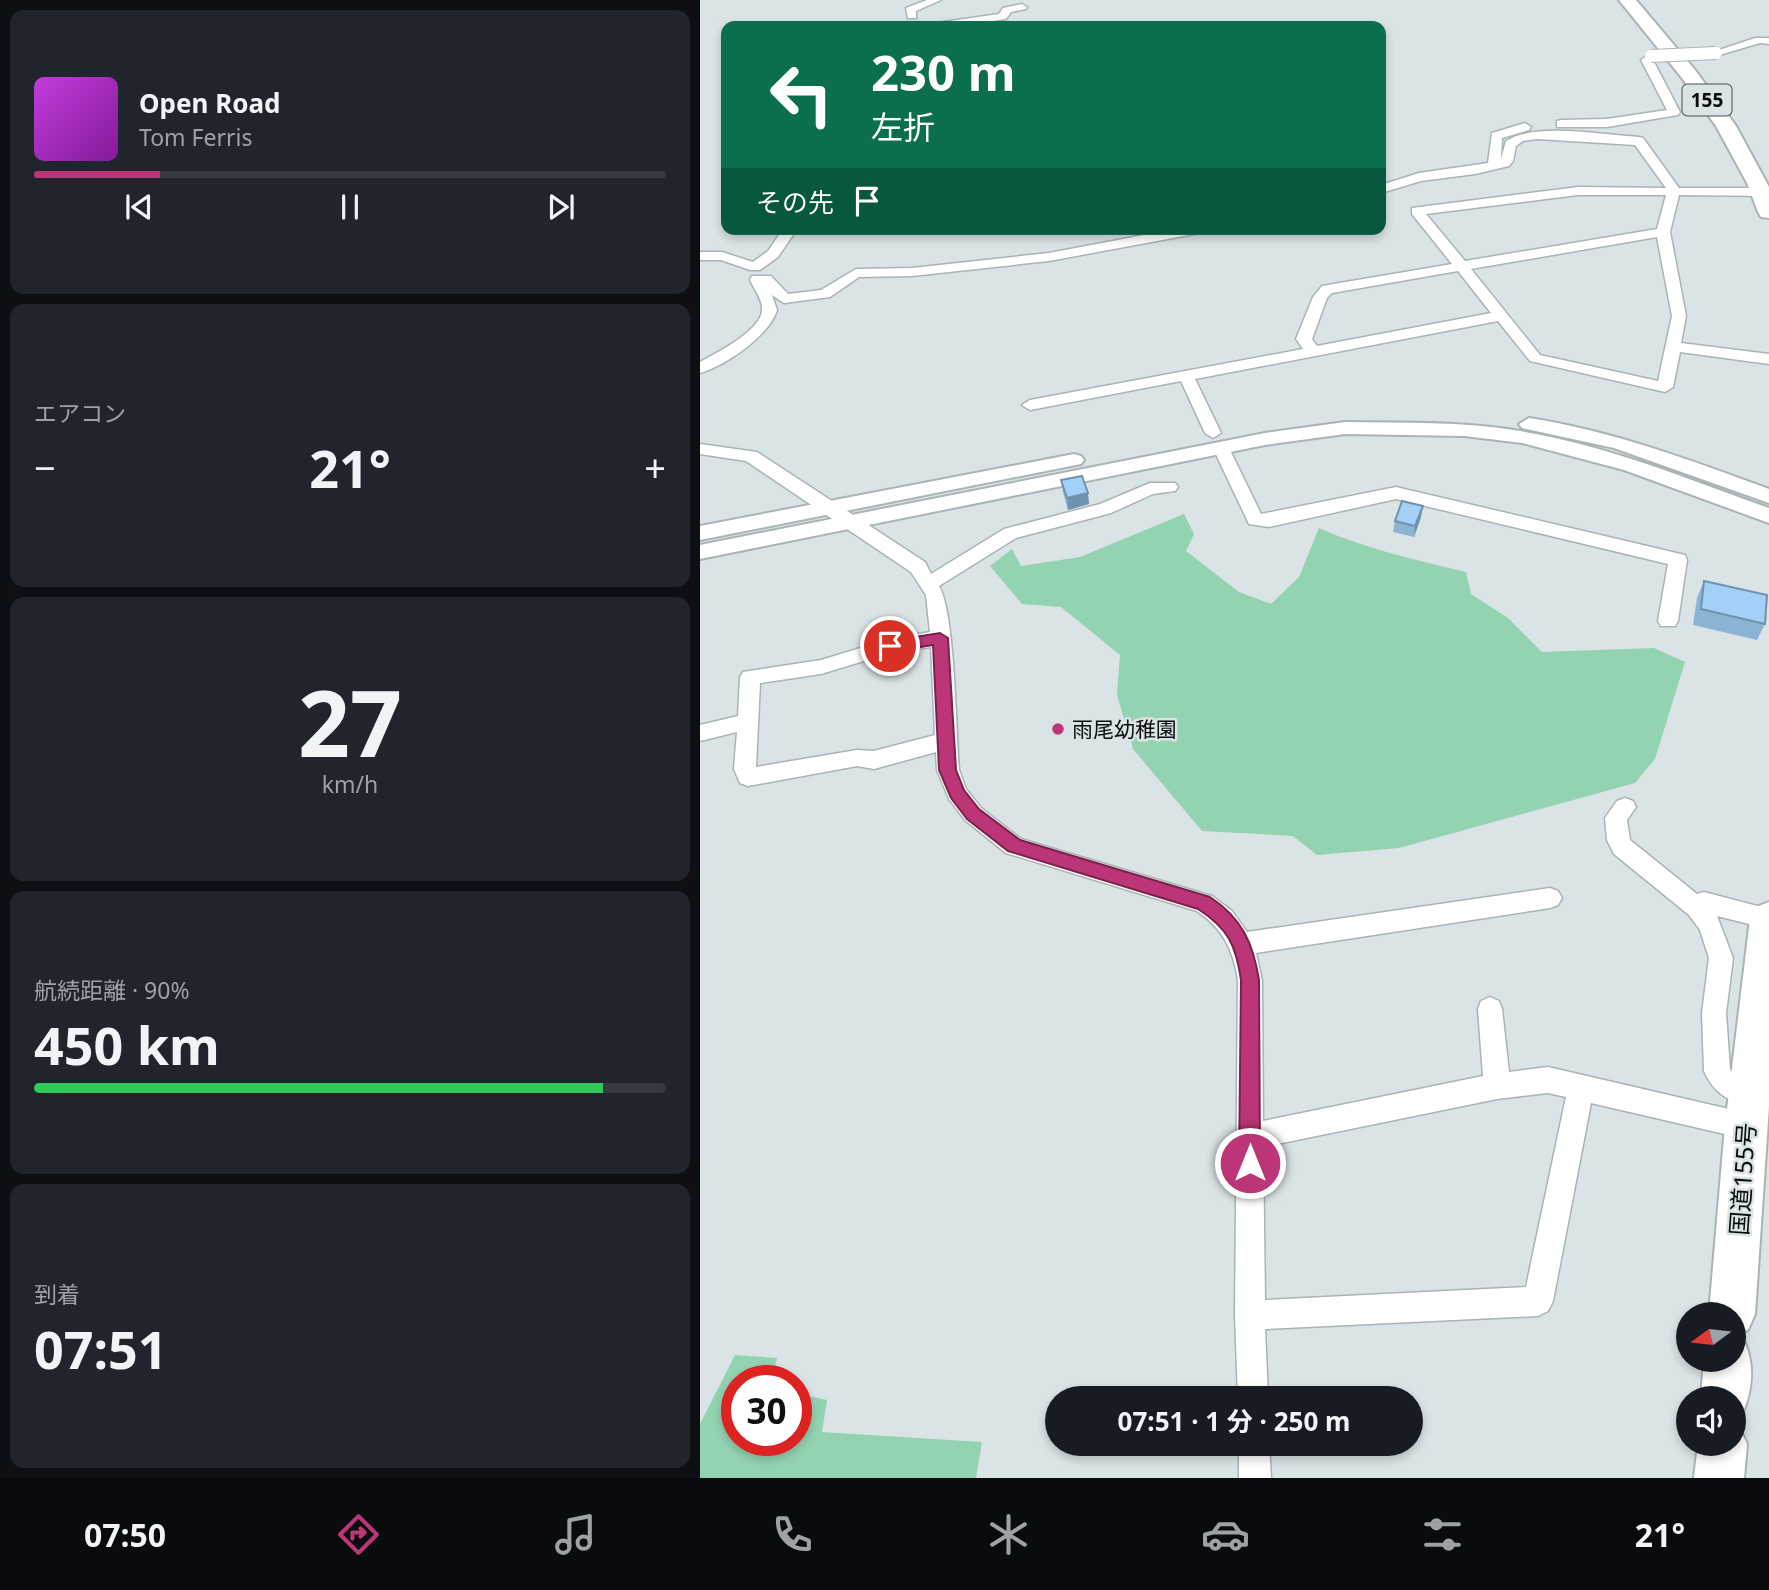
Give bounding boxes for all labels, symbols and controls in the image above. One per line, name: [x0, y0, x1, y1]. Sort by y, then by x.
text: 230 m: [871, 39, 1016, 105]
icon: left: [756, 49, 847, 140]
text: Open Road: [139, 85, 281, 121]
road number: 155: [1682, 85, 1732, 116]
text: 左折: [871, 105, 935, 148]
text: Tom Ferris: [139, 121, 252, 153]
icon: arrive: [848, 182, 886, 220]
text: その先: [756, 184, 834, 220]
icon: previous: [120, 188, 158, 226]
icon: pause: [331, 188, 369, 226]
icon: next: [542, 188, 580, 226]
text: エアコン: [34, 397, 126, 429]
text: 21°: [309, 432, 391, 503]
text: −: [34, 441, 56, 493]
text: +: [644, 441, 666, 493]
pin: [860, 616, 920, 676]
icon: arrive: [871, 627, 909, 665]
text: 27: [298, 660, 402, 784]
place label: 雨尾幼稚園: [1072, 715, 1177, 743]
marker: 雨尾幼稚園: [1050, 721, 1066, 737]
text: km/h: [322, 768, 378, 800]
text: 航続距離 · 90%: [34, 974, 190, 1006]
text: 450 km: [34, 1009, 220, 1080]
street label: 国道155号: [1722, 1121, 1762, 1237]
position arrow: [1213, 1126, 1287, 1200]
text: 到着: [34, 1278, 80, 1310]
north arrow: [1676, 1302, 1746, 1372]
map controls: [1676, 1302, 1746, 1456]
text: 07:51: [34, 1313, 168, 1384]
speed limit sign: 30: [721, 1365, 812, 1456]
button: sound: [1676, 1386, 1746, 1456]
text: 07:51 · 1 分 · 250 m: [1118, 1403, 1350, 1439]
icon: directions: [334, 1510, 383, 1559]
icon: music: [551, 1510, 600, 1559]
icon: phone: [768, 1510, 817, 1559]
icon: climate: [984, 1510, 1033, 1559]
icon: car: [1201, 1510, 1250, 1559]
icon: filters: [1418, 1510, 1467, 1559]
text: 07:50: [84, 1513, 166, 1556]
text: 21°: [1635, 1513, 1685, 1556]

